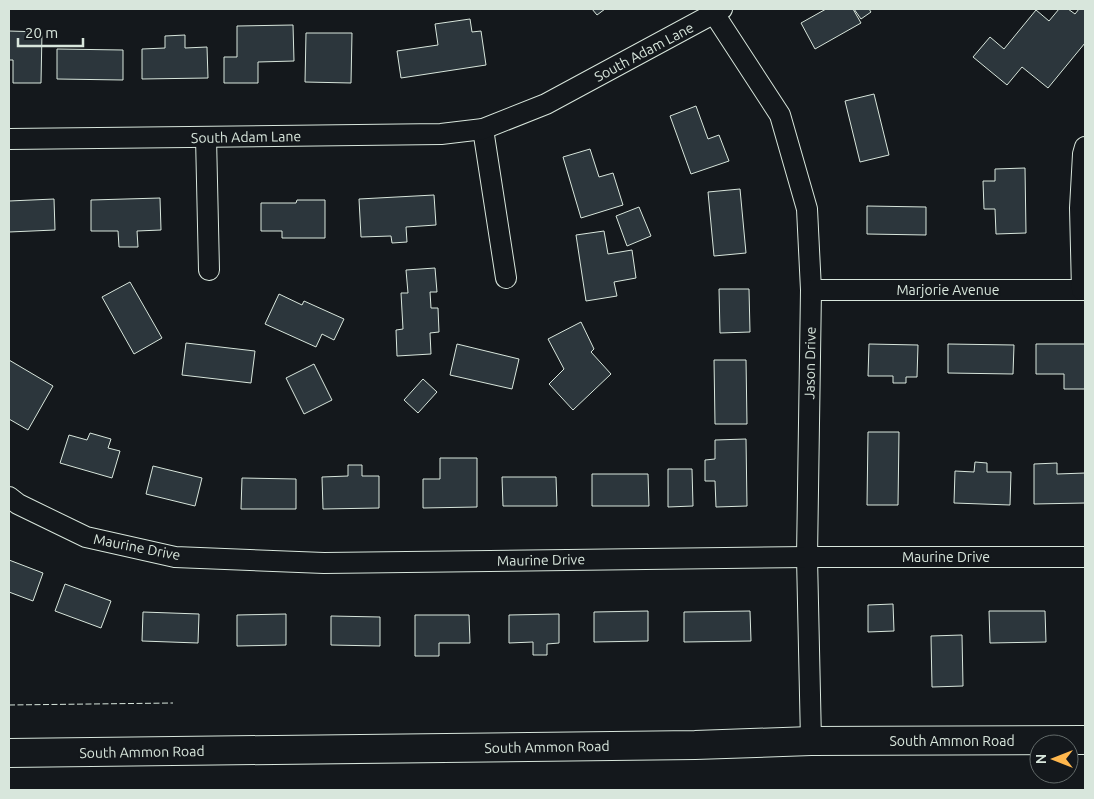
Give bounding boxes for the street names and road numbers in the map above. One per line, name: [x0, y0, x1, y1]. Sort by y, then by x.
street label: South Adam Lane: [592, 19, 696, 85]
street label: South Adam Lane: [191, 128, 301, 146]
street label: Marjorie Avenue: [896, 282, 1000, 298]
street label: Jason Drive: [801, 327, 819, 399]
street label: Maurine Drive: [92, 531, 182, 563]
street label: Maurine Drive: [902, 549, 990, 565]
street label: Maurine Drive: [497, 551, 585, 569]
street label: South Ammon Road: [889, 733, 1015, 749]
street label: South Ammon Road: [484, 738, 610, 756]
street label: South Ammon Road: [79, 743, 205, 761]

